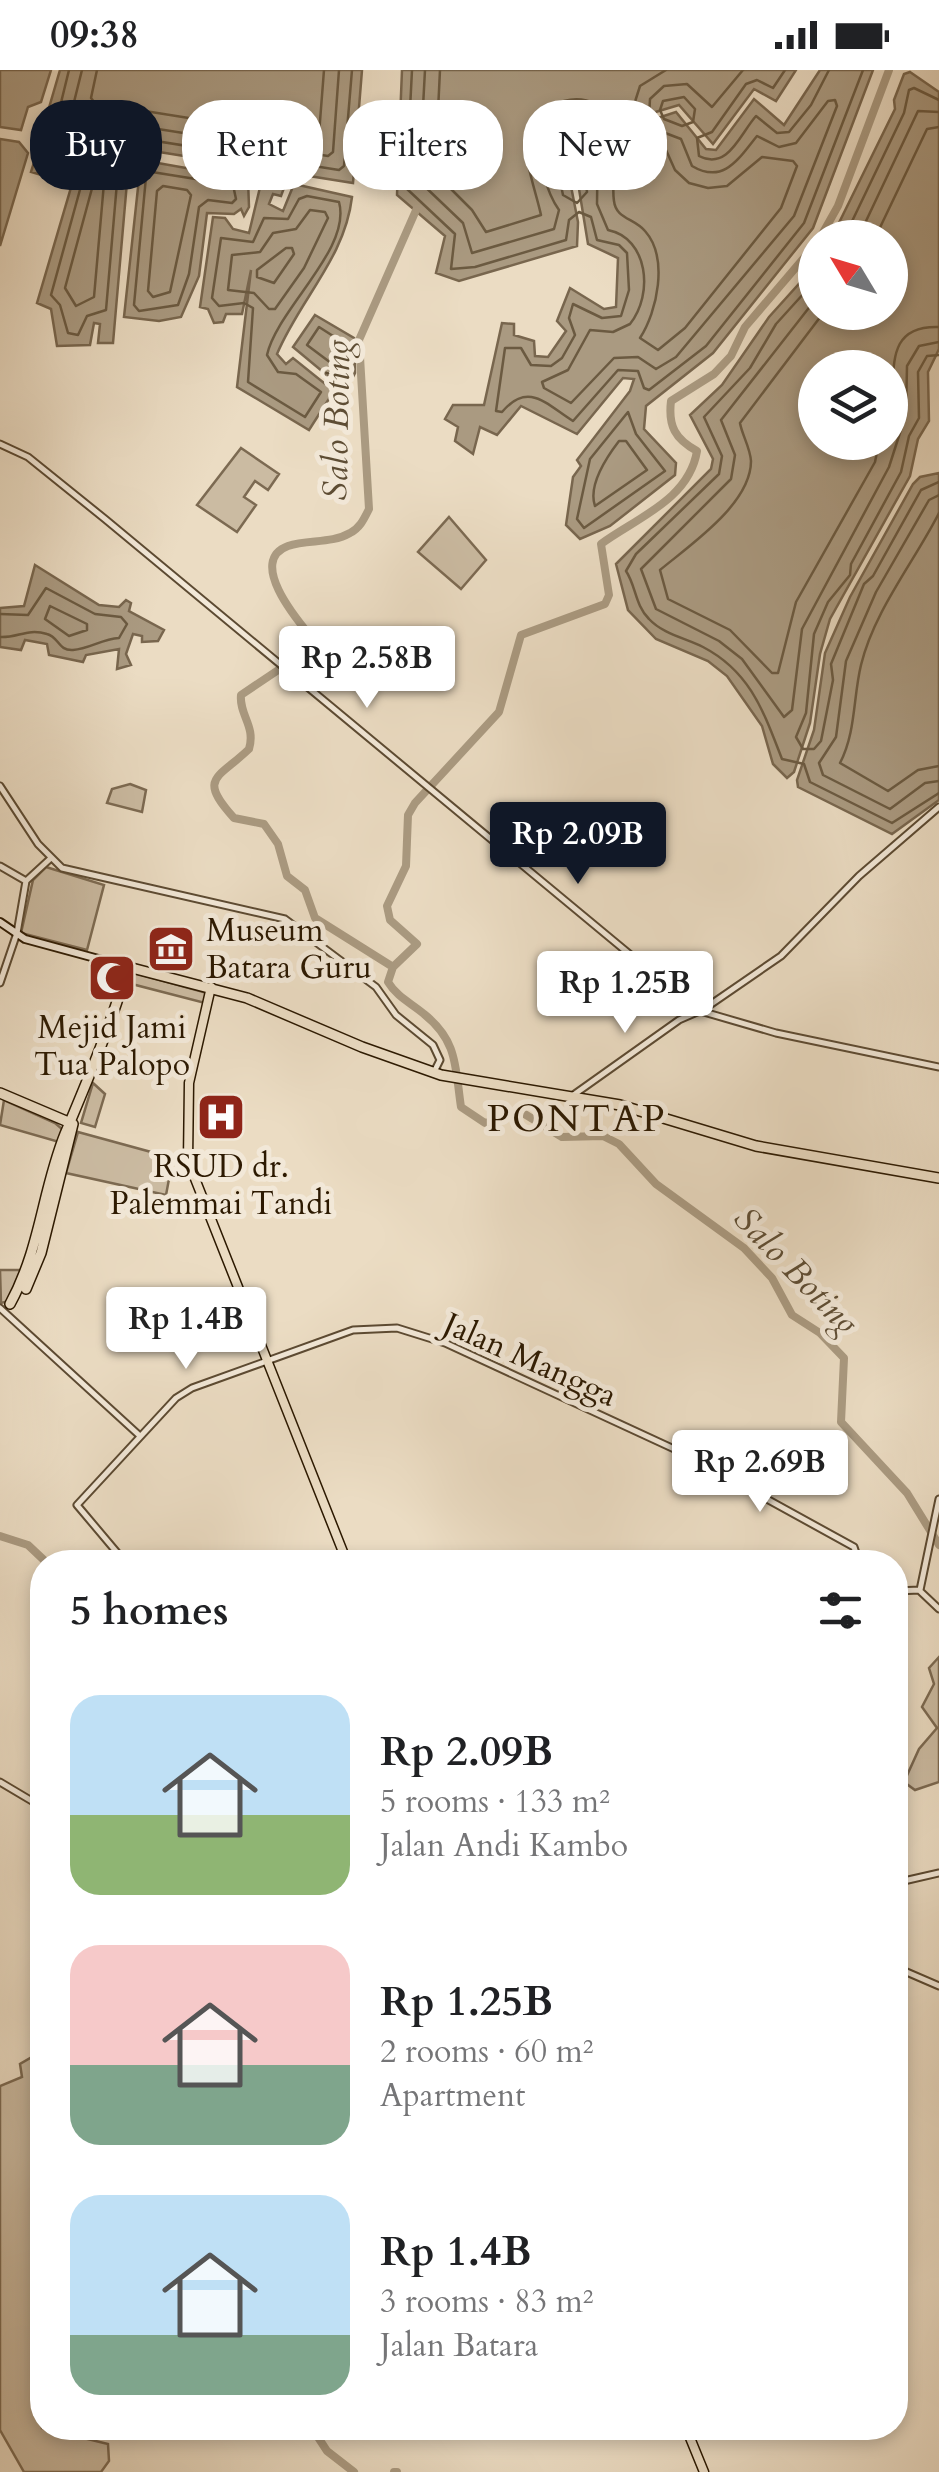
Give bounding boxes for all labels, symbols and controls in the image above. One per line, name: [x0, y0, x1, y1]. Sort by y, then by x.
text: 09:38: [50, 9, 139, 61]
chip: Buy: [30, 100, 162, 190]
chip: Rent: [182, 100, 323, 190]
chip: Filters: [343, 100, 503, 190]
chip: New: [523, 100, 667, 190]
north arrow: [798, 220, 908, 330]
map controls: [798, 220, 908, 460]
water label: Salo Boting: [312, 339, 362, 501]
button: layers: [798, 350, 908, 460]
pin: Rp 2.58B: [264, 626, 470, 711]
text: Rp 2.58B: [301, 636, 433, 680]
pin: Rp 2.09B: [475, 802, 681, 887]
text: Rp 2.09B: [512, 812, 644, 856]
place label: Museum Batara Guru: [206, 909, 372, 990]
museum icon: Museum Batara Guru: [145, 923, 197, 975]
pin: Rp 1.25B: [522, 951, 728, 1036]
mosque icon: Mejid Jami Tua Palopo: [86, 952, 138, 1004]
text: Rp 1.25B: [559, 961, 691, 1005]
place label: Mejid Jami Tua Palopo: [34, 1006, 190, 1087]
hospital icon: RSUD dr. Palemmai Tandi: [195, 1091, 247, 1143]
district label: PONTAP: [487, 1093, 667, 1145]
place label: RSUD dr. Palemmai Tandi: [110, 1145, 332, 1226]
water label: Salo Boting: [723, 1196, 870, 1346]
pin: Rp 1.4B: [94, 1287, 278, 1372]
text: Rp 1.4B: [128, 1297, 244, 1341]
street label: Jalan Mangga: [433, 1301, 624, 1418]
pin: Rp 2.69B: [657, 1430, 863, 1515]
text: Rp 2.69B: [694, 1440, 826, 1484]
text: 5 homes: [70, 1582, 228, 1639]
icon: filters: [813, 1583, 868, 1638]
text: Rp 2.09B: [380, 1723, 553, 1780]
icon: home: [150, 1735, 270, 1855]
text: 5 rooms · 133 m²: [380, 1780, 610, 1824]
text: Jalan Andi Kambo: [380, 1824, 628, 1868]
text: Rp 1.25B: [380, 1973, 553, 2030]
icon: home: [150, 1985, 270, 2105]
text: 2 rooms · 60 m²: [380, 2030, 593, 2074]
text: Apartment: [380, 2074, 525, 2118]
text: Rp 1.4B: [380, 2223, 532, 2280]
icon: home: [150, 2235, 270, 2355]
text: 3 rooms · 83 m²: [380, 2280, 593, 2324]
text: Jalan Batara: [380, 2324, 538, 2368]

